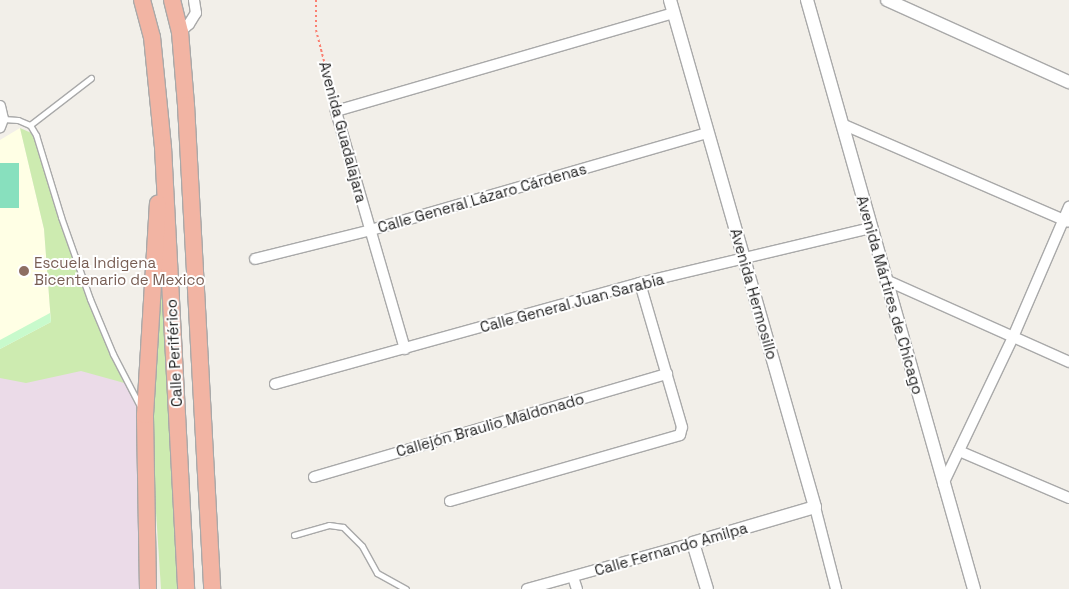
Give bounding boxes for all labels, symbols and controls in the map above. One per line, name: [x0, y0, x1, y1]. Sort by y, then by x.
street label: Avenida Guadalajara: [316, 59, 370, 205]
street label: Calle General Lázaro Cárdenas: [376, 160, 588, 236]
street label: Avenida Mártires de Chicago: [853, 194, 927, 396]
street label: Avenida Hermosillo: [727, 226, 781, 362]
place label: Escuela Indigena Bicentenario de Mexico: [34, 253, 205, 288]
marker: Escuela Indigena Bicentenario de Mexico: [18, 265, 30, 277]
street label: Calle General Juan Sarabia: [478, 270, 666, 336]
street label: Calle Periférico: [162, 299, 186, 407]
street label: Callejón Braulio Maldonado: [394, 390, 586, 460]
street label: Calle Fernando Amilpa: [592, 518, 750, 580]

